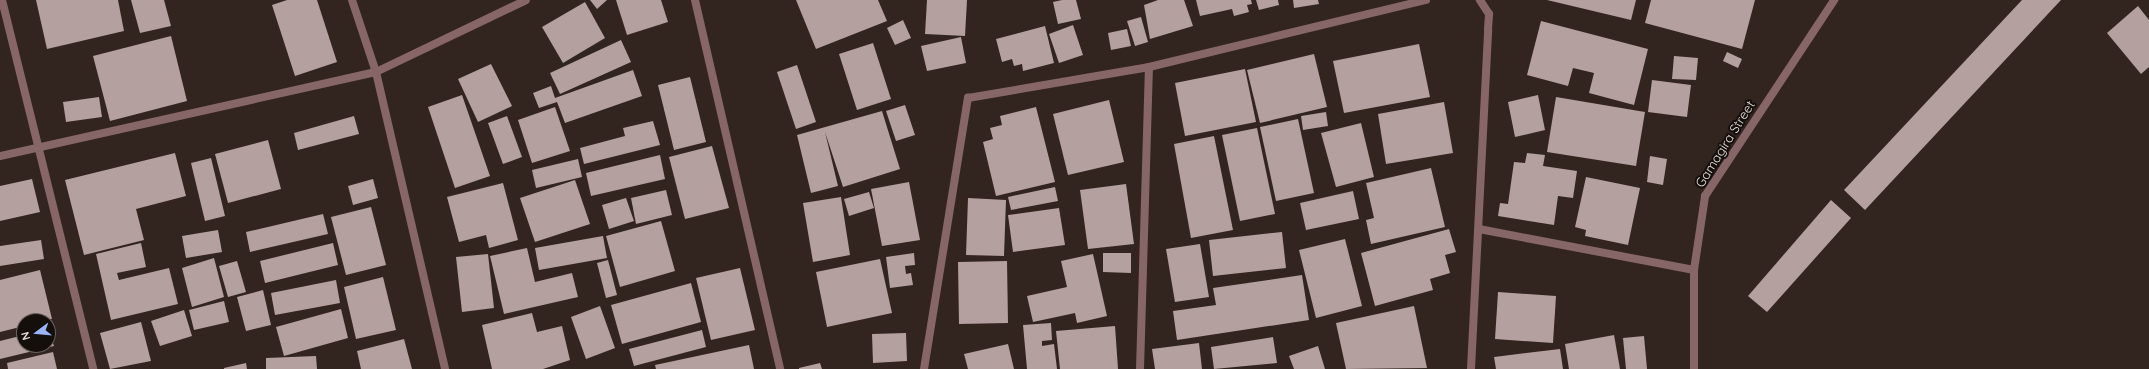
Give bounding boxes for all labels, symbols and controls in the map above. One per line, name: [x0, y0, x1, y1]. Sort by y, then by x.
street label: Gamagira Street: [1692, 98, 1758, 190]
north arrow: [16, 313, 56, 353]
text: N: [18, 330, 33, 342]

